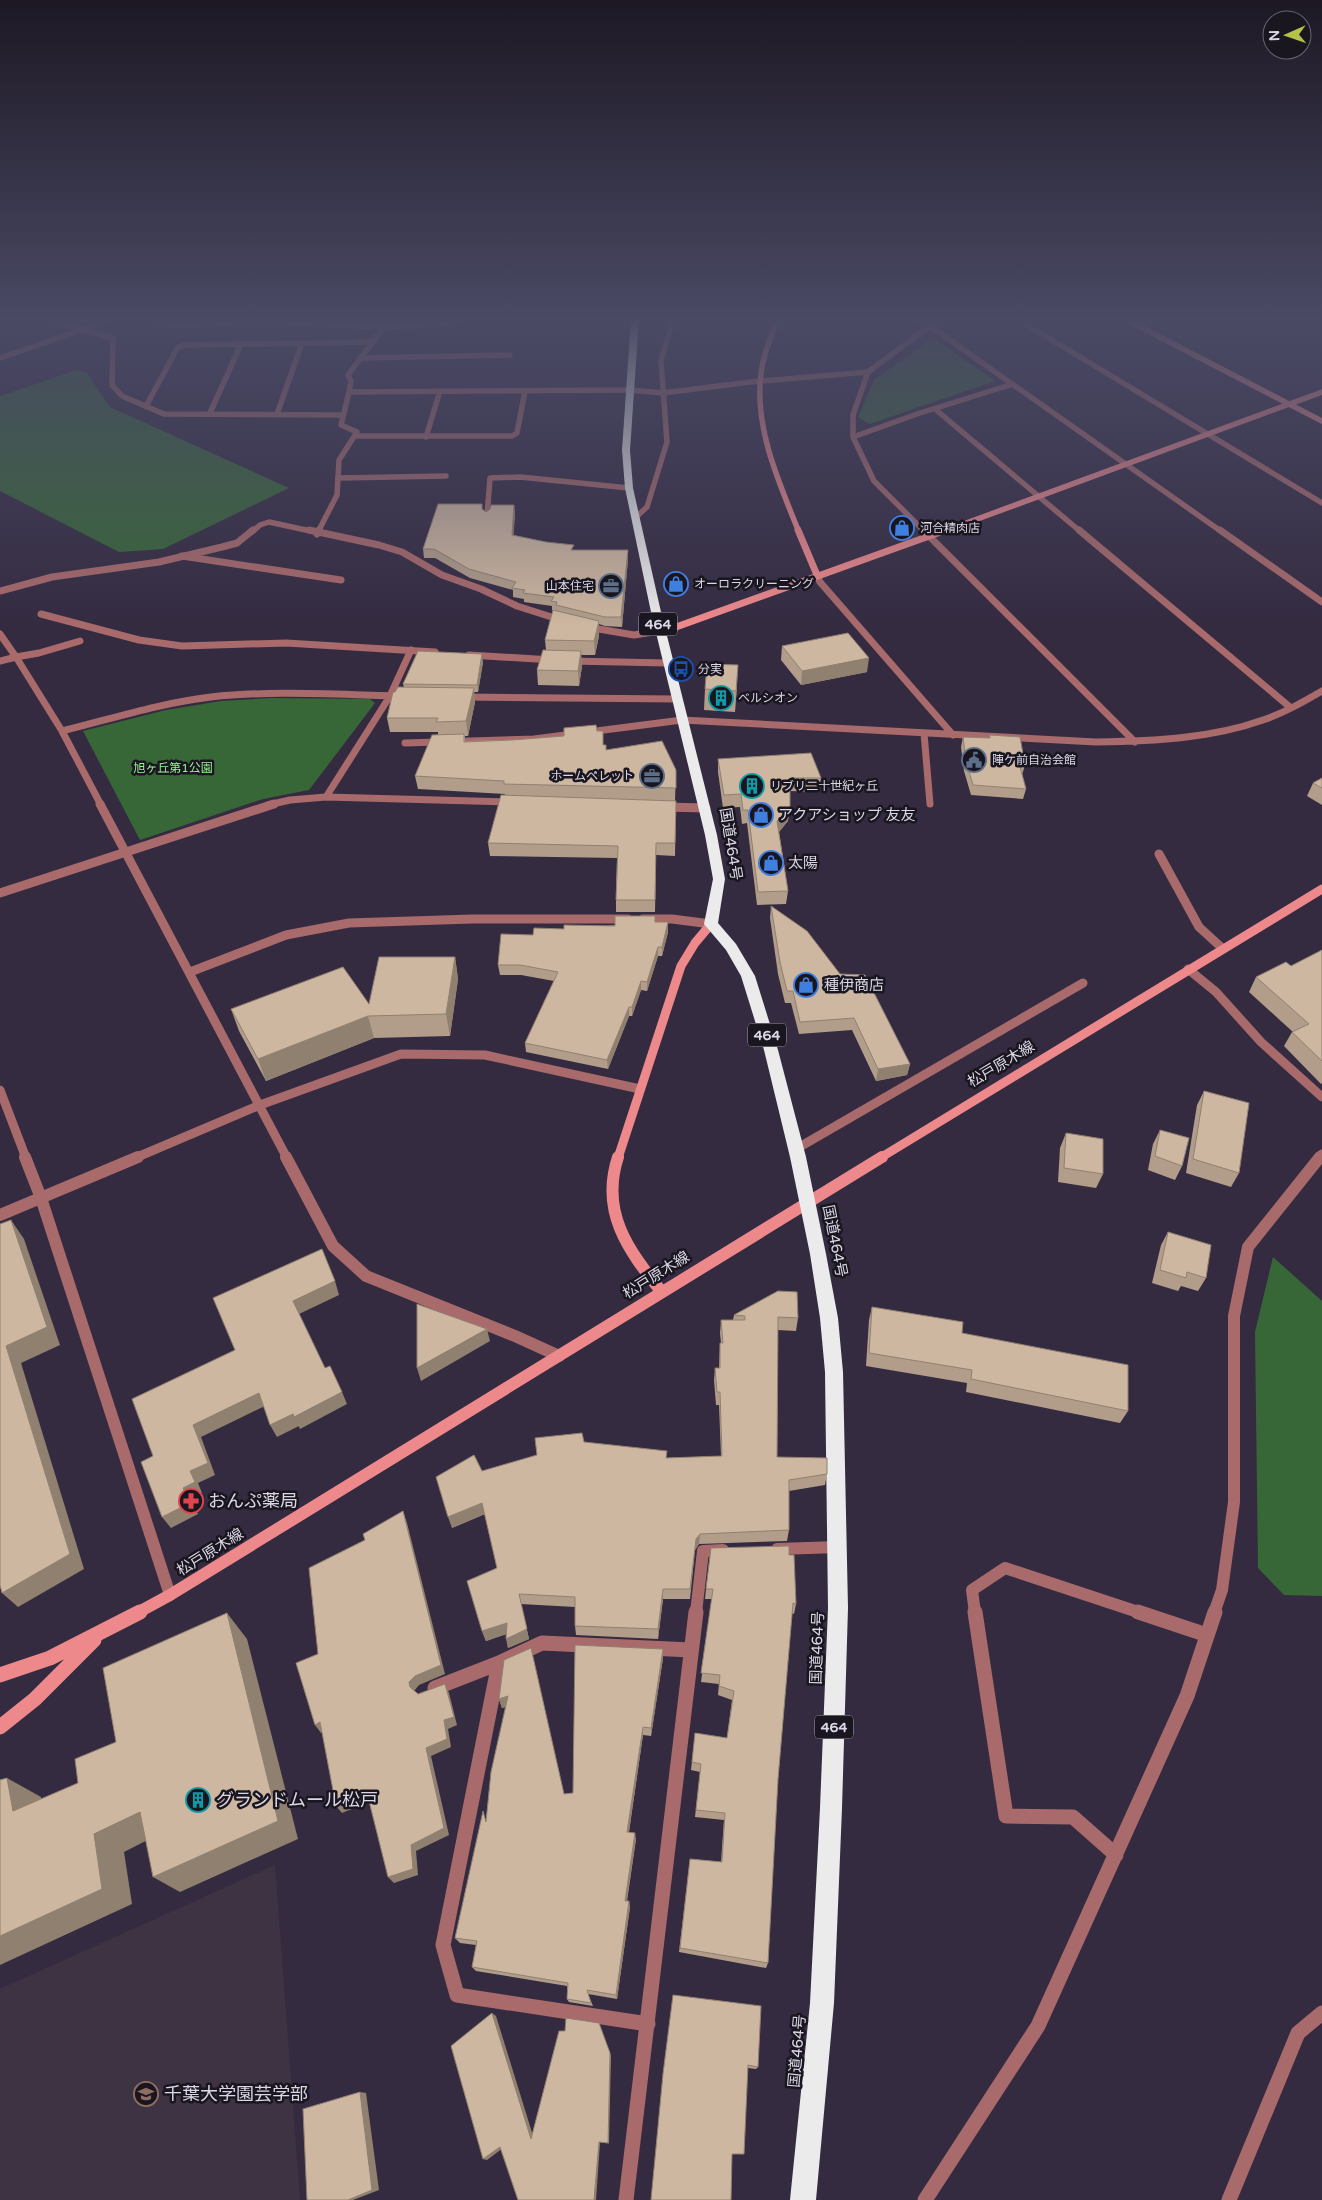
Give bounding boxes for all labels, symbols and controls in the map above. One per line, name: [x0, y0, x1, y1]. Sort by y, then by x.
north arrow: [1262, 10, 1312, 60]
text: N: [1266, 30, 1283, 41]
shop icon: 河合精肉店: [889, 515, 915, 541]
place label: 河合精肉店: [920, 521, 980, 535]
shop icon: オーロラクリーニング: [663, 571, 689, 597]
office icon: 山本住宅: [598, 573, 624, 599]
place label: オーロラクリーニング: [694, 577, 814, 591]
place label: 山本住宅: [546, 579, 594, 593]
road number: 464: [639, 612, 677, 636]
bus stop icon: 分実: [668, 656, 694, 682]
place label: 分実: [698, 662, 722, 676]
building icon: ベルシオン: [708, 685, 734, 711]
place label: ベルシオン: [738, 691, 798, 705]
public building icon: 陣ケ前自治会館: [961, 747, 987, 773]
place label: 陣ケ前自治会館: [992, 753, 1076, 767]
park label: 旭ヶ丘第1公園: [133, 761, 213, 775]
office icon: ホームペレット: [639, 763, 665, 789]
place label: ホームペレット: [550, 769, 634, 783]
building icon: リブリ二十世紀ヶ丘: [739, 773, 765, 799]
place label: リブリ二十世紀ヶ丘: [770, 779, 878, 793]
shop icon: アクアショップ 友友: [748, 802, 774, 828]
street label: 国道464号: [716, 806, 746, 882]
place label: アクアショップ 友友: [778, 806, 916, 824]
shop icon: 太陽: [758, 850, 784, 876]
place label: 太陽: [788, 854, 818, 872]
shop icon: 種伊商店: [793, 972, 819, 998]
place label: 種伊商店: [824, 976, 884, 994]
road number: 464: [748, 1024, 786, 1046]
street label: 松戸原木線: [964, 1037, 1038, 1091]
street label: 国道464号: [819, 1203, 851, 1279]
street label: 松戸原木線: [619, 1247, 693, 1303]
pharmacy icon: おんぷ薬局: [178, 1488, 204, 1514]
place label: おんぷ薬局: [208, 1490, 298, 1512]
street label: 松戸原木線: [173, 1524, 247, 1580]
street label: 国道464号: [807, 1611, 827, 1685]
road number: 464: [815, 1715, 853, 1738]
building icon: グランドムール松戸: [185, 1787, 211, 1813]
place label: グランドムール松戸: [216, 1789, 378, 1811]
street label: 国道464号: [785, 2014, 809, 2088]
school or university icon: 千葉大学園芸学部: [133, 2081, 159, 2107]
place label: 千葉大学園芸学部: [164, 2083, 308, 2105]

